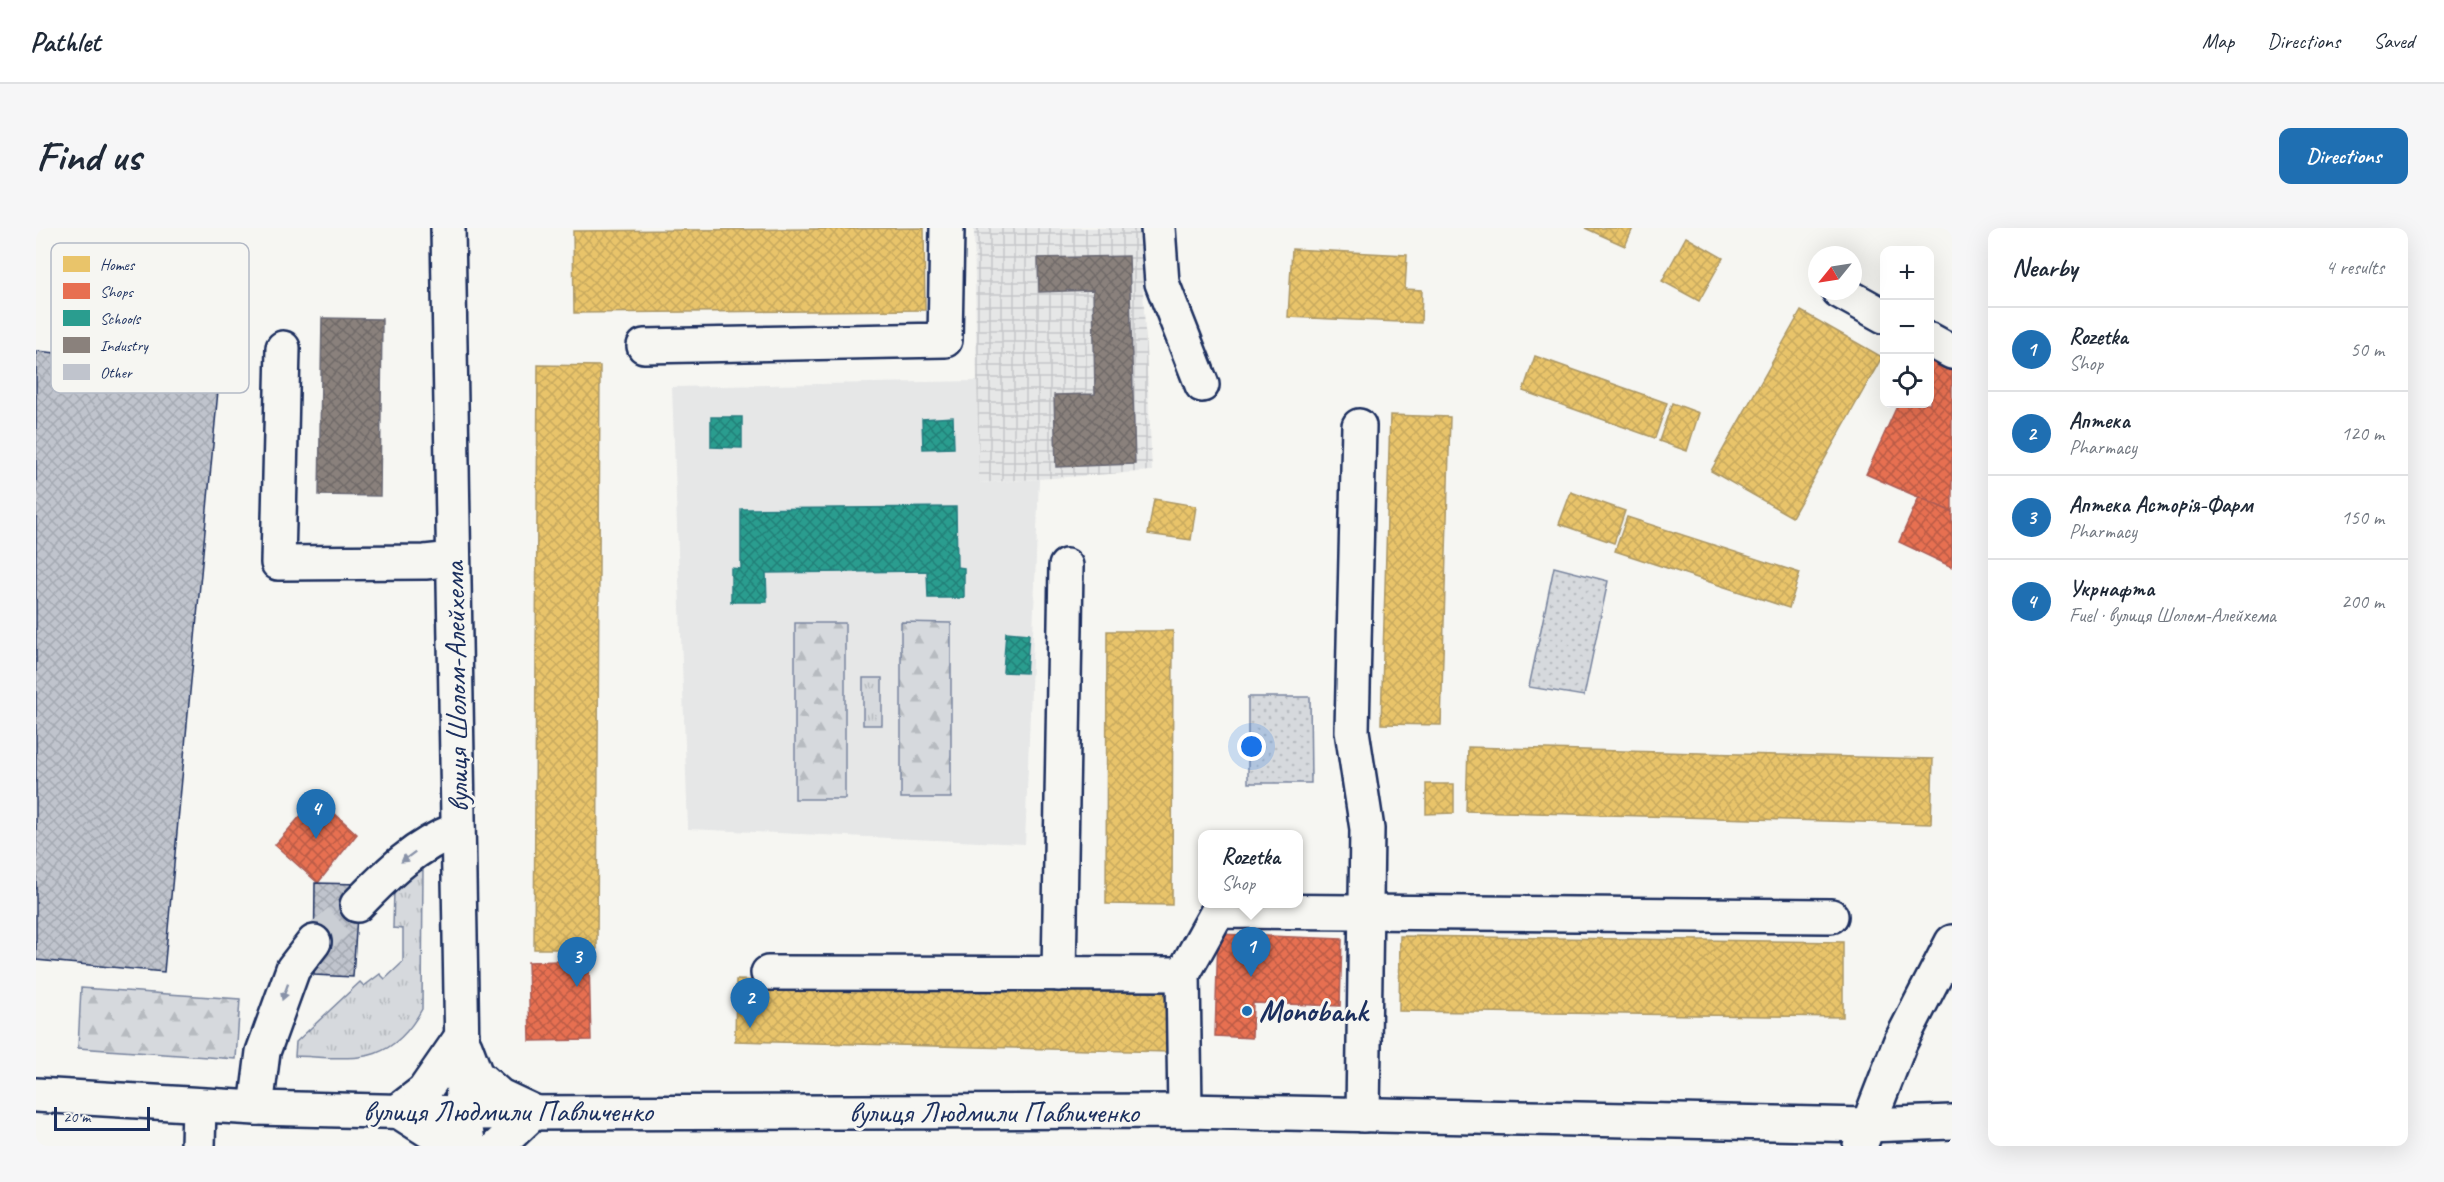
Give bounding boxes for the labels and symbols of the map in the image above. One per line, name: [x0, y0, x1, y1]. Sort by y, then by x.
legend: [51, 243, 249, 393]
north arrow: [1808, 246, 1862, 300]
text: Homes: [100, 255, 136, 275]
text: Shops: [100, 282, 134, 302]
text: Schools: [100, 309, 141, 329]
text: Industry: [100, 336, 149, 356]
text: Other: [100, 363, 133, 383]
street label: вулиця Шолом-Алейхема: [435, 559, 477, 813]
your location: [1237, 732, 1266, 761]
pin: 4: [296, 790, 336, 839]
one-way arrow: [400, 851, 415, 863]
pin: 1: [1232, 928, 1270, 977]
pin: 3: [558, 938, 596, 987]
pin: 2: [730, 978, 770, 1028]
one-way arrow: [279, 983, 289, 1001]
place label: Monobank: [1259, 992, 1370, 1030]
marker: Monobank: [1240, 1004, 1254, 1018]
street label: вулиця Людмили Павличенко: [363, 1092, 654, 1130]
street label: вулиця Людмили Павличенко: [849, 1093, 1140, 1131]
scale bar: [54, 1104, 150, 1132]

